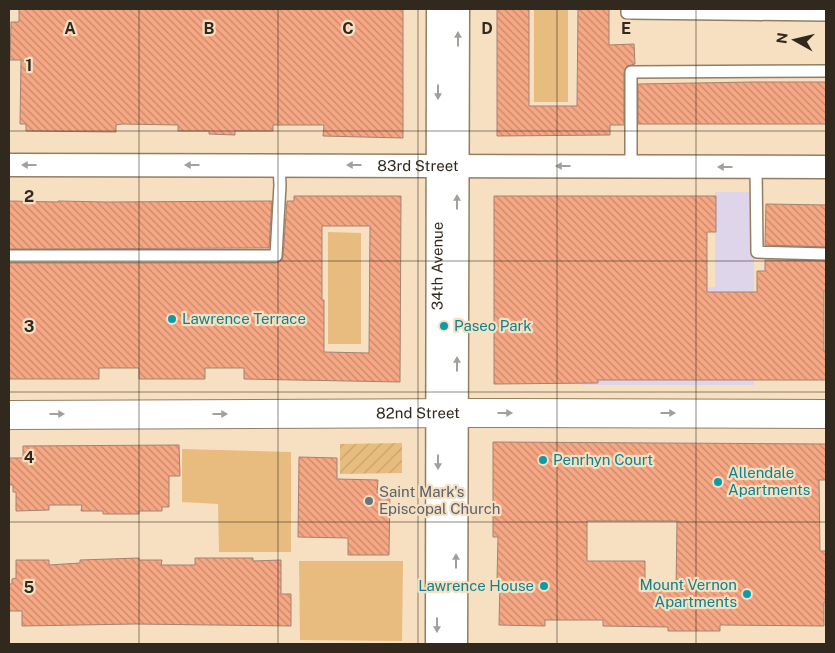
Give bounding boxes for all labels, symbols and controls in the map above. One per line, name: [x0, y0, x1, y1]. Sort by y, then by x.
north arrow: [770, 15, 820, 65]
text: A: [64, 19, 76, 38]
text: B: [204, 19, 215, 38]
text: C: [342, 19, 354, 38]
text: D: [481, 19, 493, 38]
text: E: [621, 19, 631, 38]
one-way arrow: [454, 31, 462, 47]
text: N: [773, 32, 791, 45]
text: 1: [26, 56, 32, 75]
one-way arrow: [434, 85, 442, 101]
street label: 83rd Street: [377, 157, 459, 174]
one-way arrow: [21, 161, 37, 169]
one-way arrow: [183, 161, 199, 169]
one-way arrow: [346, 161, 362, 169]
one-way arrow: [554, 162, 570, 170]
one-way arrow: [717, 163, 733, 171]
text: 2: [24, 187, 34, 206]
one-way arrow: [453, 194, 461, 210]
street label: 34th Avenue: [429, 222, 446, 310]
place label: Lawrence Terrace: [182, 310, 306, 327]
marker: Lawrence Terrace: [166, 313, 178, 325]
text: 3: [24, 317, 34, 336]
place label: Paseo Park: [454, 317, 532, 334]
marker: Paseo Park: [438, 320, 450, 332]
one-way arrow: [453, 356, 461, 372]
street label: 82nd Street: [376, 404, 460, 421]
one-way arrow: [497, 409, 513, 417]
one-way arrow: [50, 410, 66, 418]
one-way arrow: [212, 410, 228, 418]
one-way arrow: [660, 410, 676, 418]
text: 4: [24, 448, 35, 467]
place label: Penrhyn Court: [553, 451, 653, 468]
marker: Penrhyn Court: [537, 454, 549, 466]
one-way arrow: [434, 455, 442, 471]
place label: Allendale Apartments: [728, 464, 810, 498]
marker: Allendale Apartments: [712, 476, 724, 488]
place label: Saint Mark's Episcopal Church: [379, 483, 500, 517]
marker: Saint Mark's Episcopal Church: [363, 495, 375, 507]
one-way arrow: [452, 552, 460, 568]
place label: Mount Vernon Apartments: [640, 576, 737, 610]
place label: Lawrence House: [418, 577, 534, 594]
text: 5: [24, 578, 35, 597]
marker: Lawrence House: [538, 580, 550, 592]
marker: Mount Vernon Apartments: [741, 588, 753, 600]
one-way arrow: [433, 617, 441, 633]

